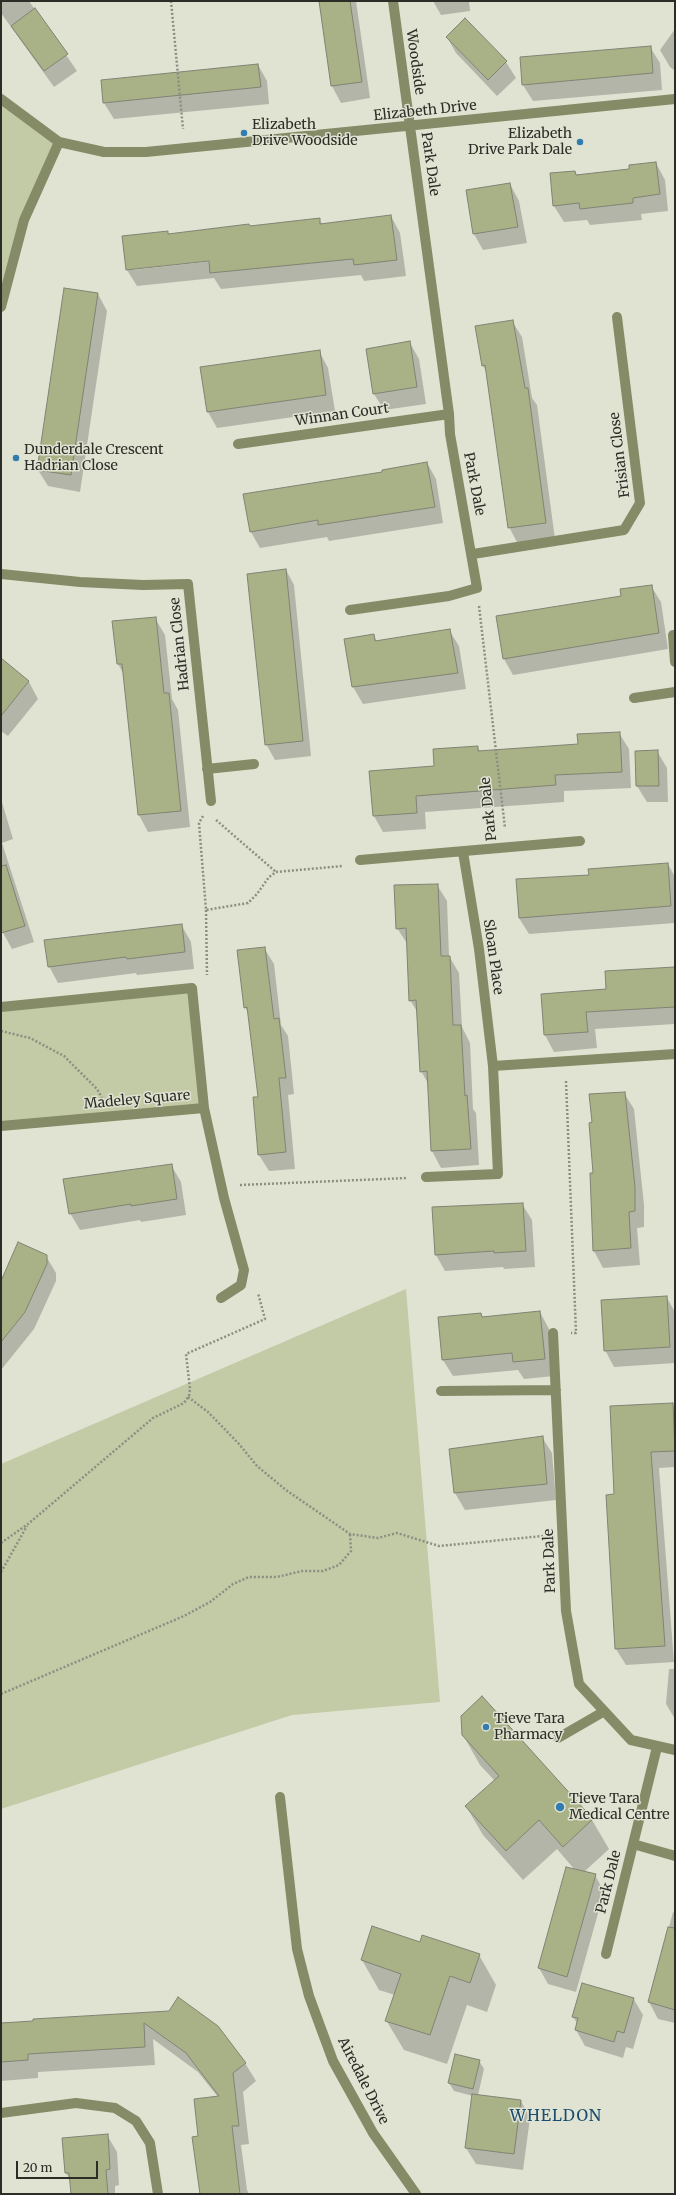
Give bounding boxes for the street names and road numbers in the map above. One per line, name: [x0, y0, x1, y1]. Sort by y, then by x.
street label: Woodside: [402, 28, 428, 96]
street label: Elizabeth Drive: [373, 97, 477, 125]
street label: Park Dale: [417, 131, 443, 197]
street label: Winnan Court: [294, 400, 390, 430]
street label: Frisian Close: [606, 411, 634, 499]
street label: Park Dale: [460, 451, 488, 517]
street label: Hadrian Close: [167, 596, 193, 692]
street label: Park Dale: [477, 776, 501, 842]
street label: Sloan Place: [479, 918, 507, 996]
street label: Madeley Square: [83, 1087, 191, 1113]
street label: Park Dale: [540, 1529, 560, 1593]
street label: Park Dale: [593, 1849, 625, 1915]
street label: Airedale Drive: [334, 2035, 392, 2127]

